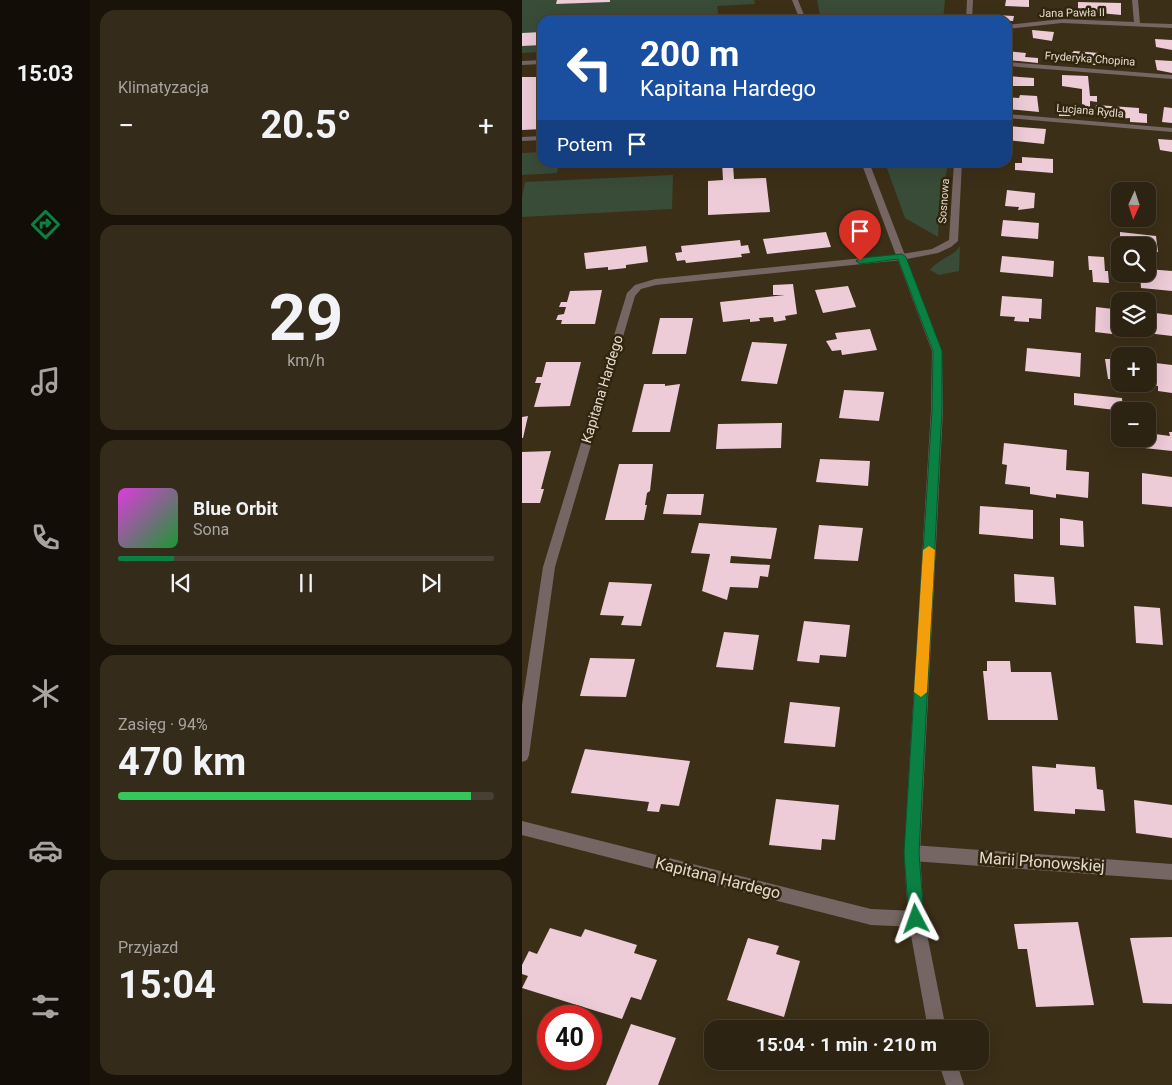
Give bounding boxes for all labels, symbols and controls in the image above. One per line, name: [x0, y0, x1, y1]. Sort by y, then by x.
street label: Jana Pawła II: [1039, 6, 1105, 20]
text: 200 m: [640, 34, 739, 75]
icon: left: [557, 35, 622, 100]
street label: Fryderyka Chopina: [1044, 49, 1136, 69]
text: 15:03: [17, 61, 73, 86]
text: Kapitana Hardego: [640, 76, 816, 101]
text: Klimatyzacja: [118, 78, 209, 97]
street label: Lucjana Rydla: [1056, 102, 1124, 120]
text: 20.5°: [260, 103, 352, 147]
text: −: [118, 109, 134, 142]
text: +: [478, 109, 494, 142]
icon: arrive: [623, 130, 651, 158]
text: Potem: [557, 133, 613, 156]
street label: Sosnowa: [936, 178, 952, 224]
north arrow: [1111, 182, 1156, 228]
map controls: [1111, 182, 1156, 447]
icon: directions: [28, 207, 63, 242]
pin: [839, 210, 881, 261]
icon: arrive: [846, 217, 874, 245]
button: search: [1111, 237, 1156, 282]
text: 29: [269, 280, 343, 356]
button: layers: [1111, 292, 1156, 337]
street label: Kapitana Hardego: [578, 333, 626, 445]
button: +: [1111, 347, 1156, 392]
text: km/h: [287, 351, 325, 370]
icon: music: [28, 364, 63, 399]
button: −: [1111, 402, 1156, 447]
text: Blue Orbit: [193, 497, 278, 520]
icon: phone: [28, 520, 63, 555]
text: Sona: [193, 520, 229, 539]
icon: previous: [167, 569, 195, 597]
icon: pause: [292, 569, 320, 597]
icon: next: [417, 569, 445, 597]
icon: climate: [28, 676, 63, 711]
text: Zasięg · 94%: [118, 715, 208, 734]
text: 470 km: [118, 740, 246, 784]
icon: car: [28, 833, 63, 868]
street label: Marii Płonowskiej: [979, 848, 1105, 876]
street label: Kapitana Hardego: [654, 853, 782, 903]
position arrow: [889, 892, 941, 944]
text: Przyjazd: [118, 938, 178, 957]
text: 15:04: [118, 963, 216, 1007]
icon: filters: [28, 989, 63, 1024]
speed limit sign: 40: [537, 1005, 602, 1070]
text: 15:04 · 1 min · 210 m: [756, 1033, 937, 1056]

